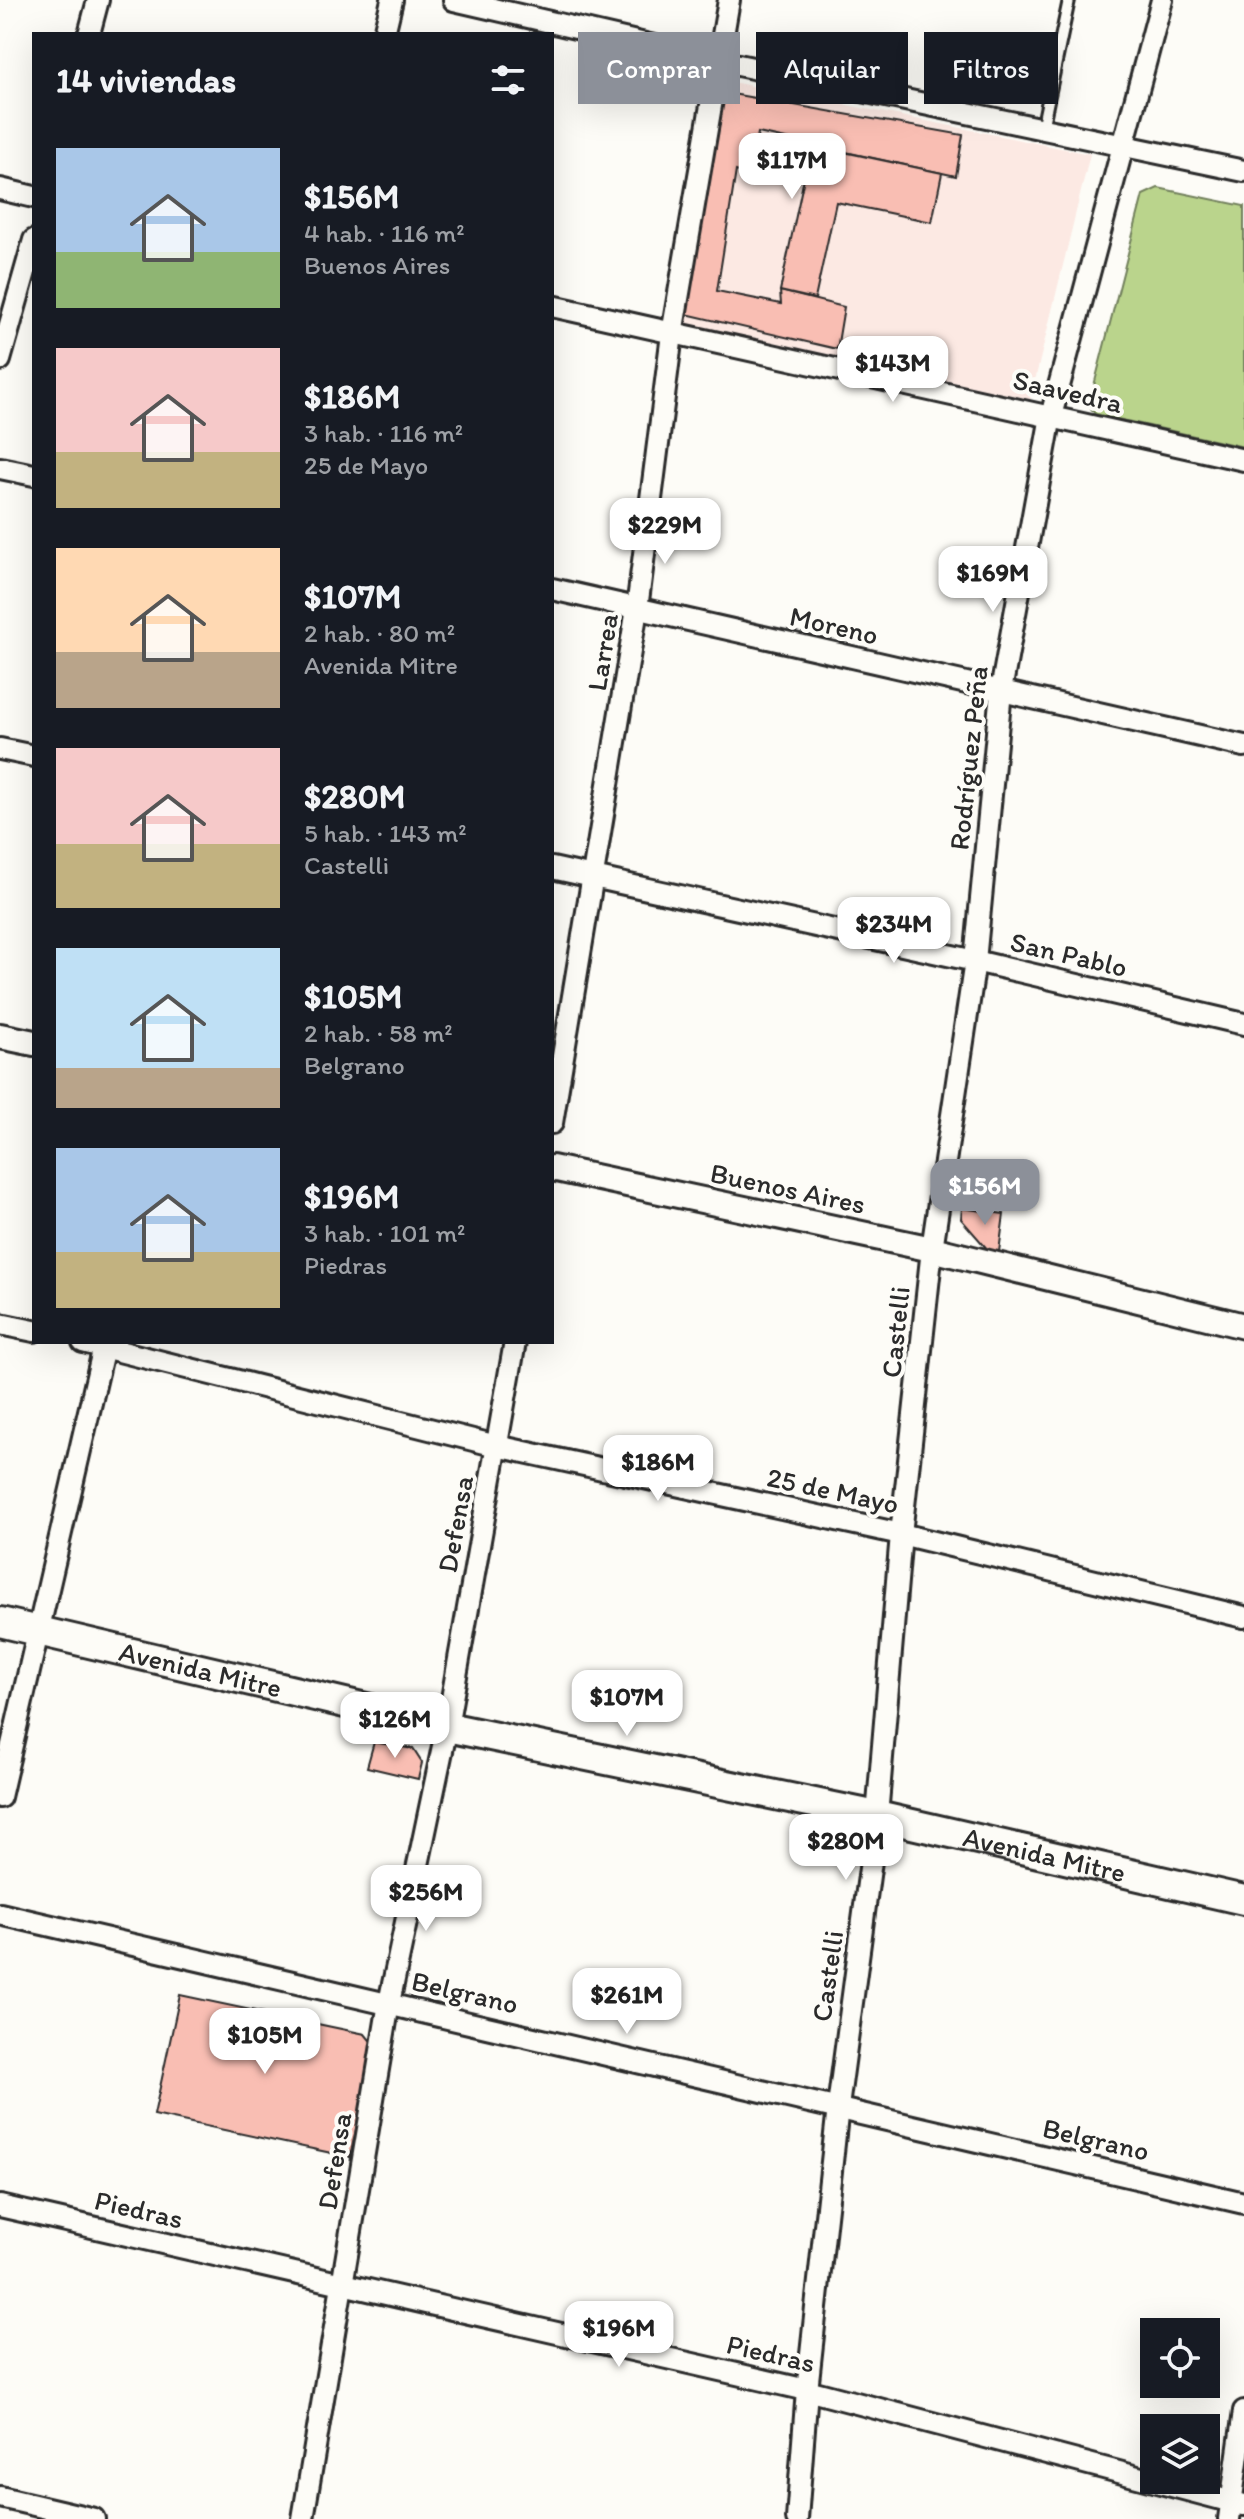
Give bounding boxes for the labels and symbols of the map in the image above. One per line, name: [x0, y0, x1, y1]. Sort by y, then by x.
pin: $117M: [736, 133, 848, 201]
pin: $143M: [837, 336, 949, 404]
street label: Saavedra: [1010, 362, 1126, 420]
pin: $229M: [609, 498, 721, 566]
pin: $169M: [937, 546, 1049, 614]
street label: Moreno: [786, 598, 882, 652]
street label: Larrea: [579, 610, 625, 693]
street label: Rodríguez Peña: [941, 664, 995, 852]
pin: $234M: [838, 897, 950, 965]
street label: San Pablo: [1007, 924, 1131, 984]
street label: Buenos Aires: [707, 1155, 869, 1221]
pin: $156M: [929, 1159, 1041, 1227]
street label: Castelli: [873, 1285, 917, 1379]
pin: $186M: [602, 1435, 714, 1503]
street label: 25 de Mayo: [764, 1459, 902, 1521]
street label: Defensa: [430, 1472, 480, 1575]
street label: Avenida Mitre: [116, 1634, 285, 1705]
pin: $107M: [571, 1670, 683, 1738]
pin: $126M: [339, 1692, 451, 1760]
pin: $280M: [790, 1814, 902, 1882]
street label: Avenida Mitre: [960, 1819, 1129, 1889]
pin: $256M: [370, 1865, 482, 1933]
street label: Castelli: [804, 1928, 850, 2024]
street label: Belgrano: [408, 1963, 522, 2021]
pin: $261M: [571, 1968, 683, 2036]
pin: $105M: [209, 2008, 321, 2076]
street label: Defensa: [310, 2110, 359, 2212]
street label: Belgrano: [1039, 2110, 1153, 2168]
street label: Piedras: [92, 2182, 186, 2236]
pin: $196M: [563, 2301, 675, 2369]
street label: Piedras: [724, 2326, 818, 2380]

